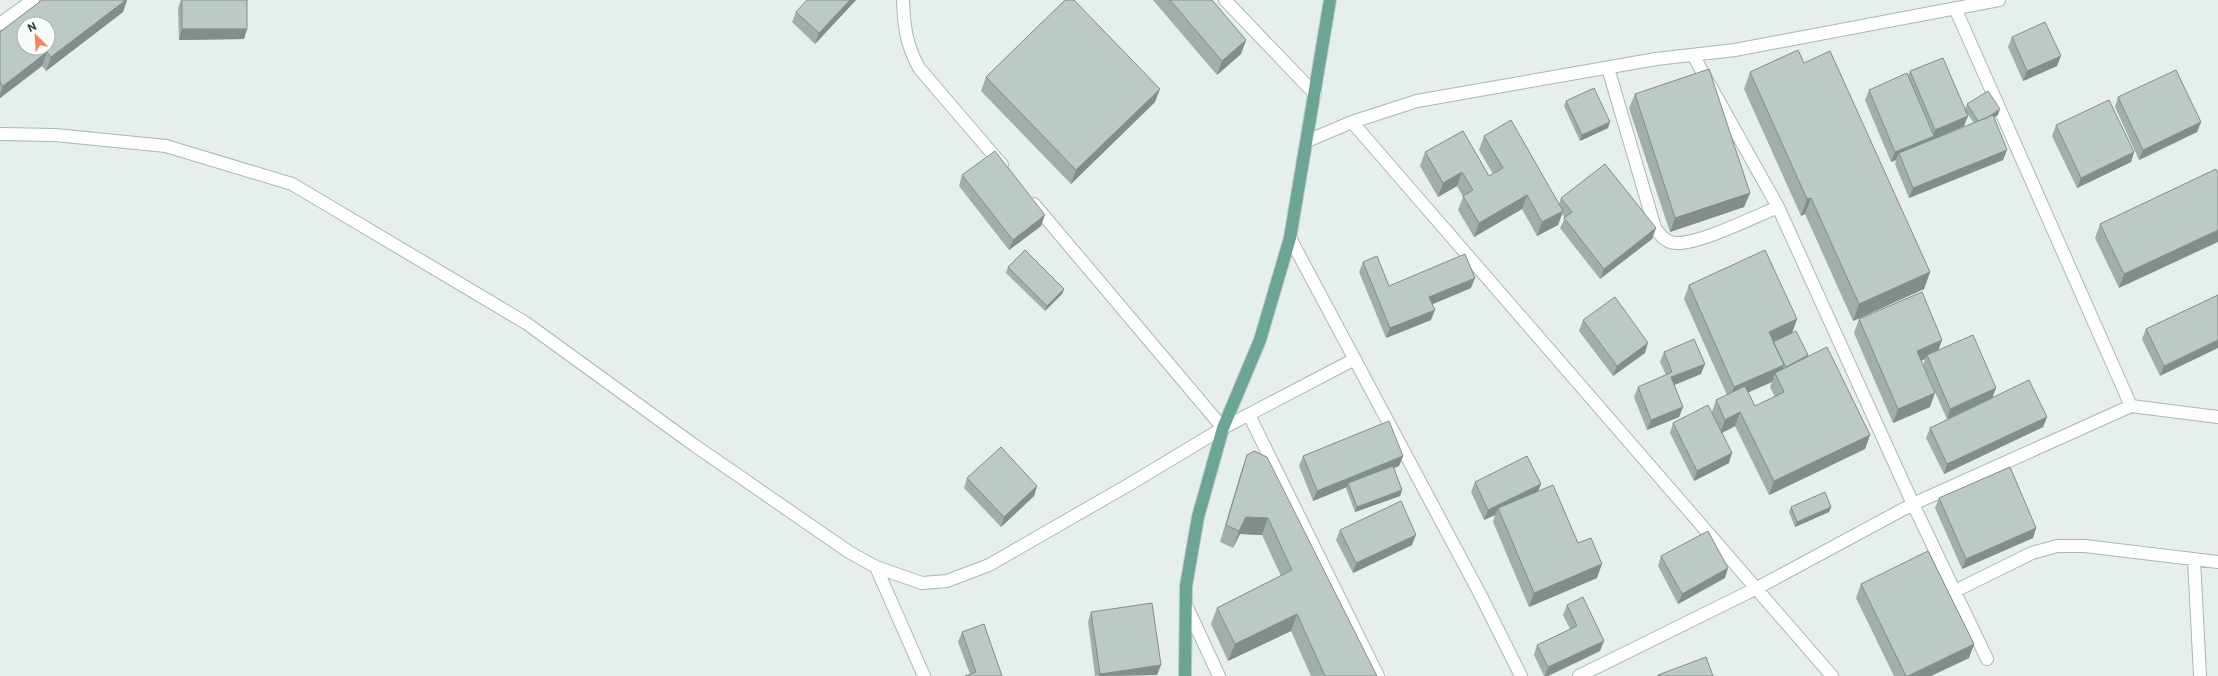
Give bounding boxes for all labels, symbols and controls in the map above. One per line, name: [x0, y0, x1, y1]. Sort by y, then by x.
north arrow: [16, 16, 56, 56]
text: N: [25, 19, 38, 34]

